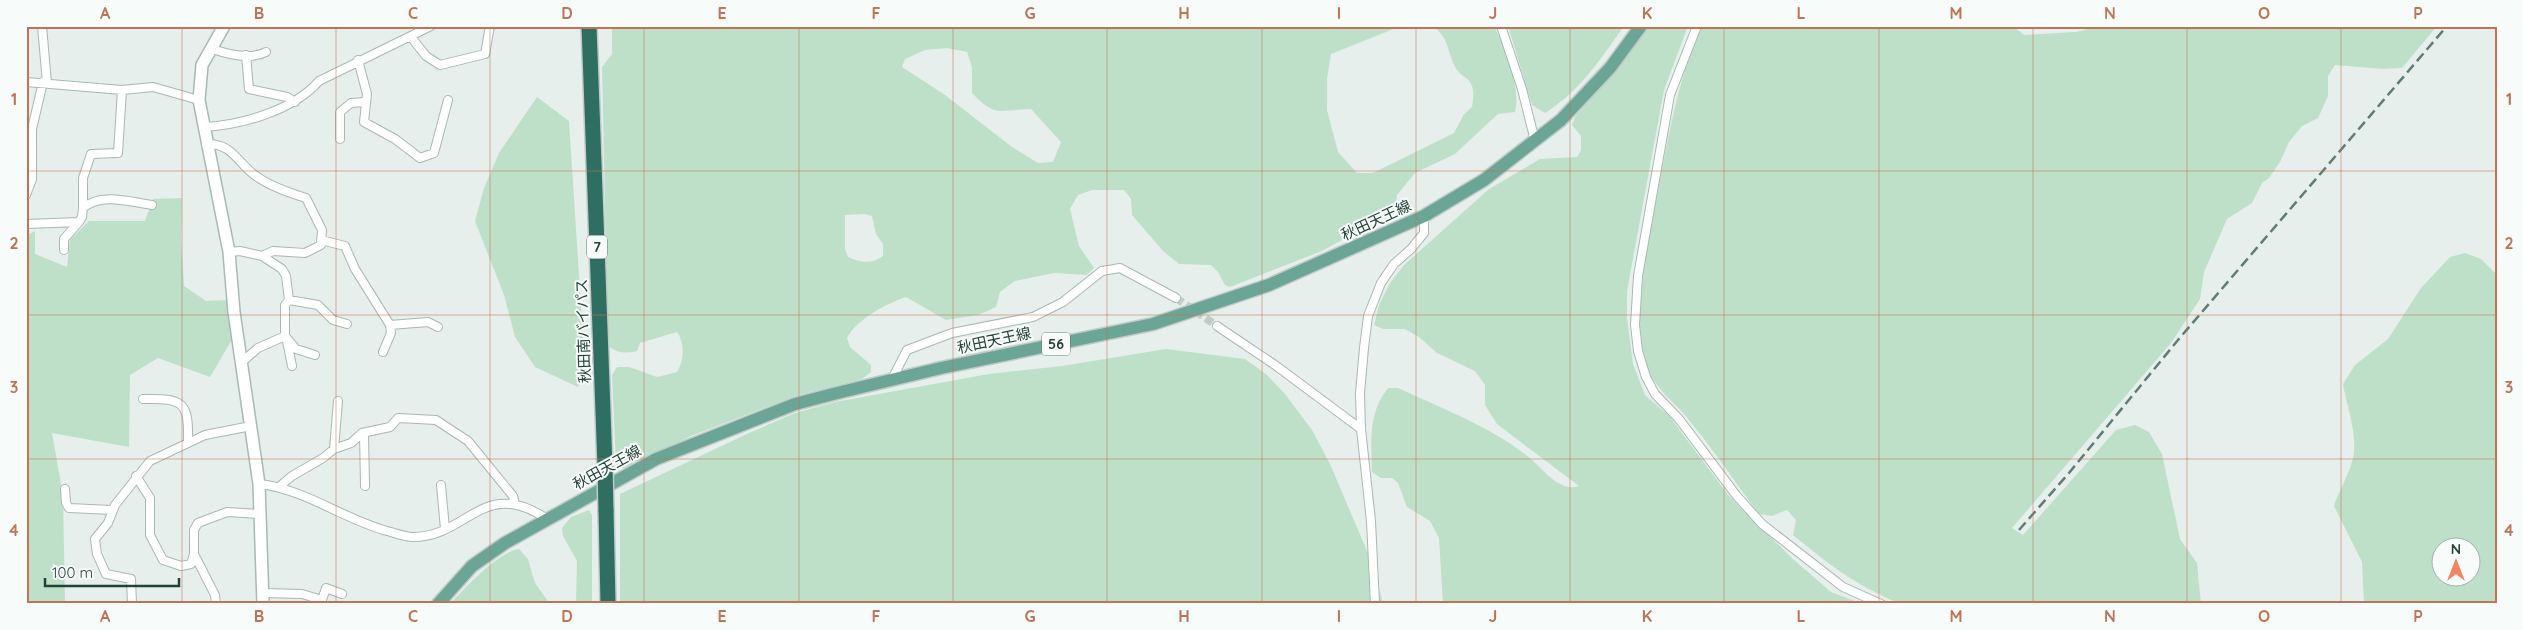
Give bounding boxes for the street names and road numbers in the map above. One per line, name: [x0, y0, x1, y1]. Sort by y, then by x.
street label: 秋田天王線: [1338, 196, 1414, 244]
road number: 7: [587, 236, 607, 258]
street label: 秋田南バイパス: [572, 278, 594, 384]
street label: 秋田天王線: [955, 323, 1033, 357]
road number: 56: [1042, 332, 1070, 356]
street label: 秋田天王線: [570, 441, 644, 493]

